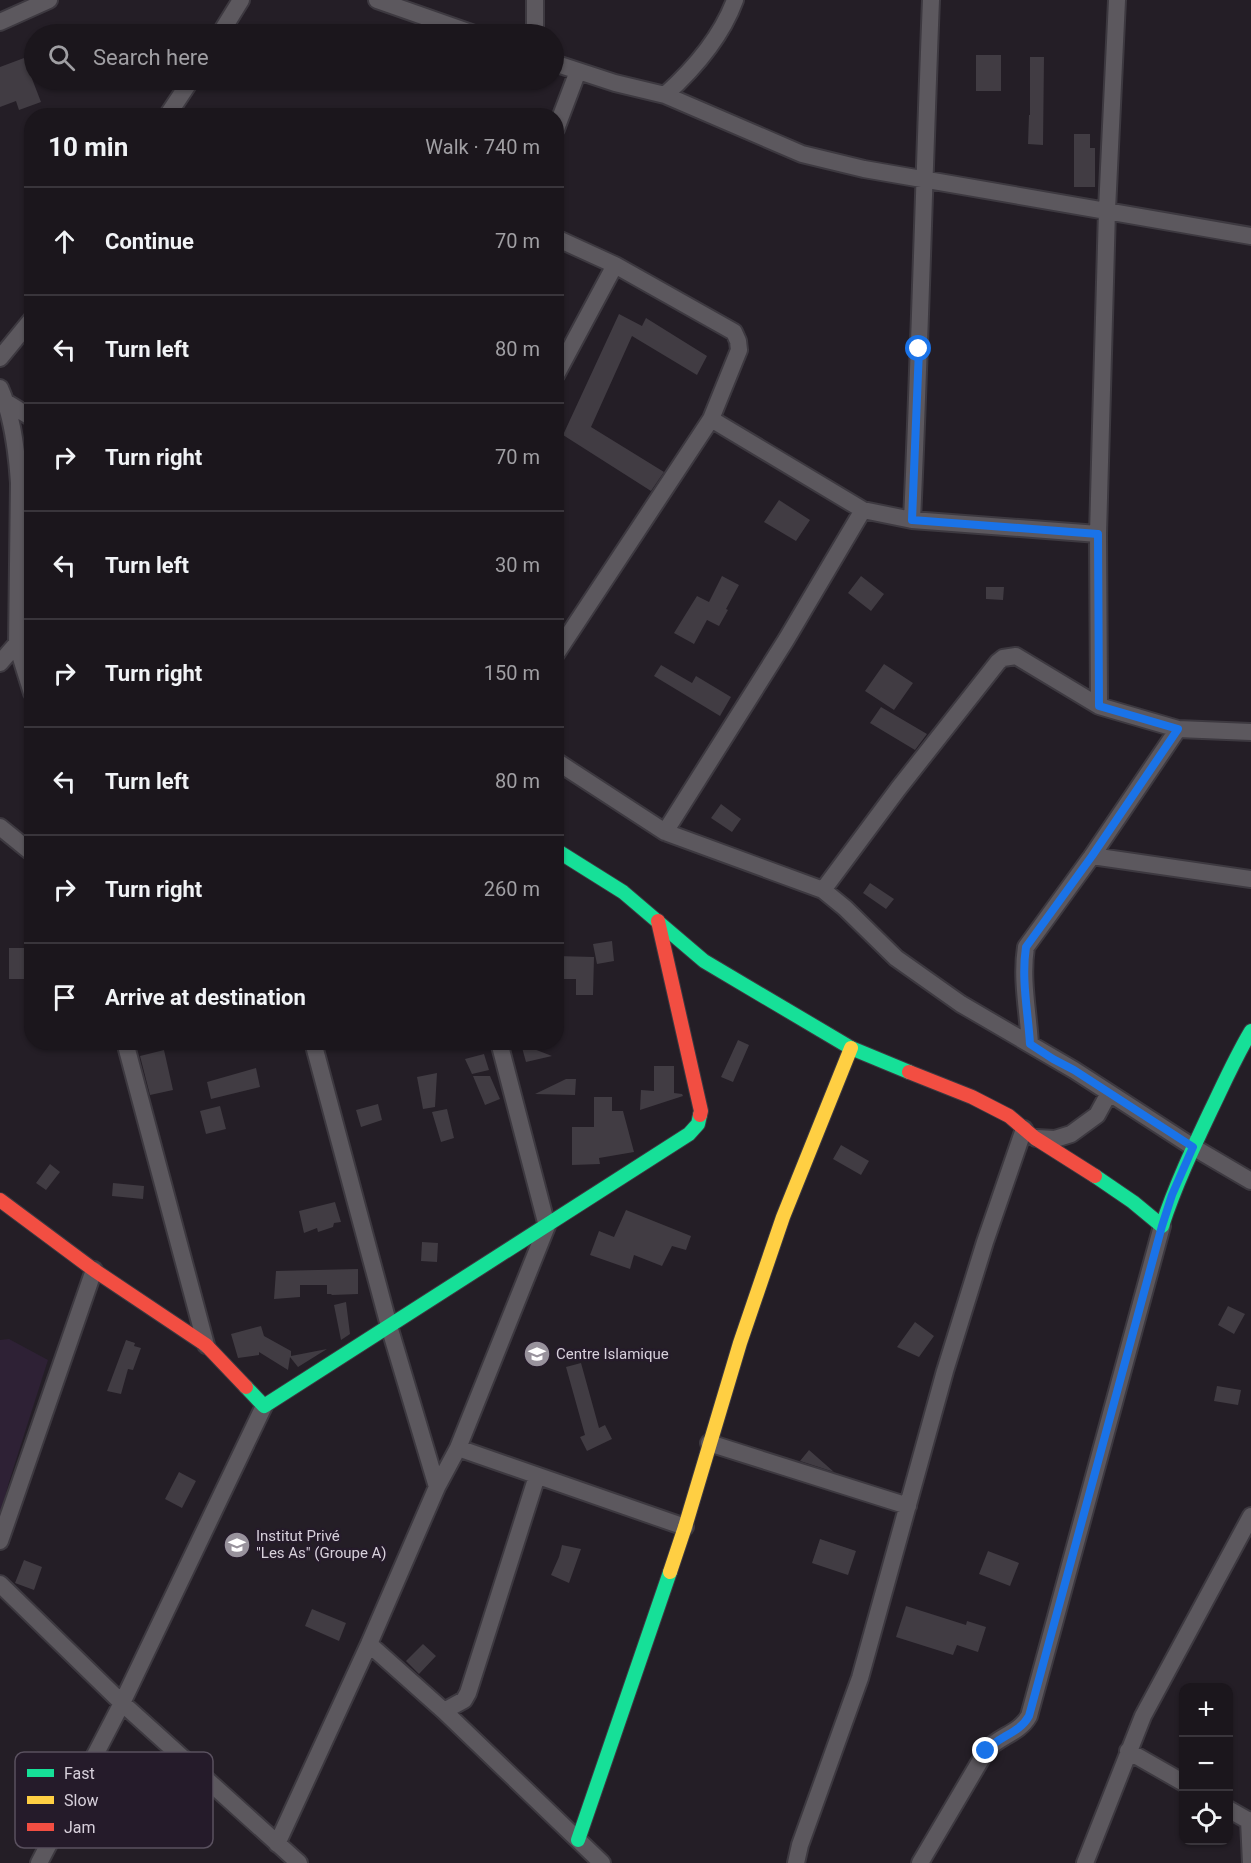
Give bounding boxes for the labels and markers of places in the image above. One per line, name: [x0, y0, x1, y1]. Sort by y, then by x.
school or university icon: Centre Islamique: [522, 1339, 552, 1369]
place label: Centre Islamique: [556, 1345, 669, 1363]
place label: Institut Privé "Les As" (Groupe A): [256, 1527, 387, 1562]
school or university icon: Institut Privé "Les As" (Groupe A): [222, 1530, 252, 1560]

